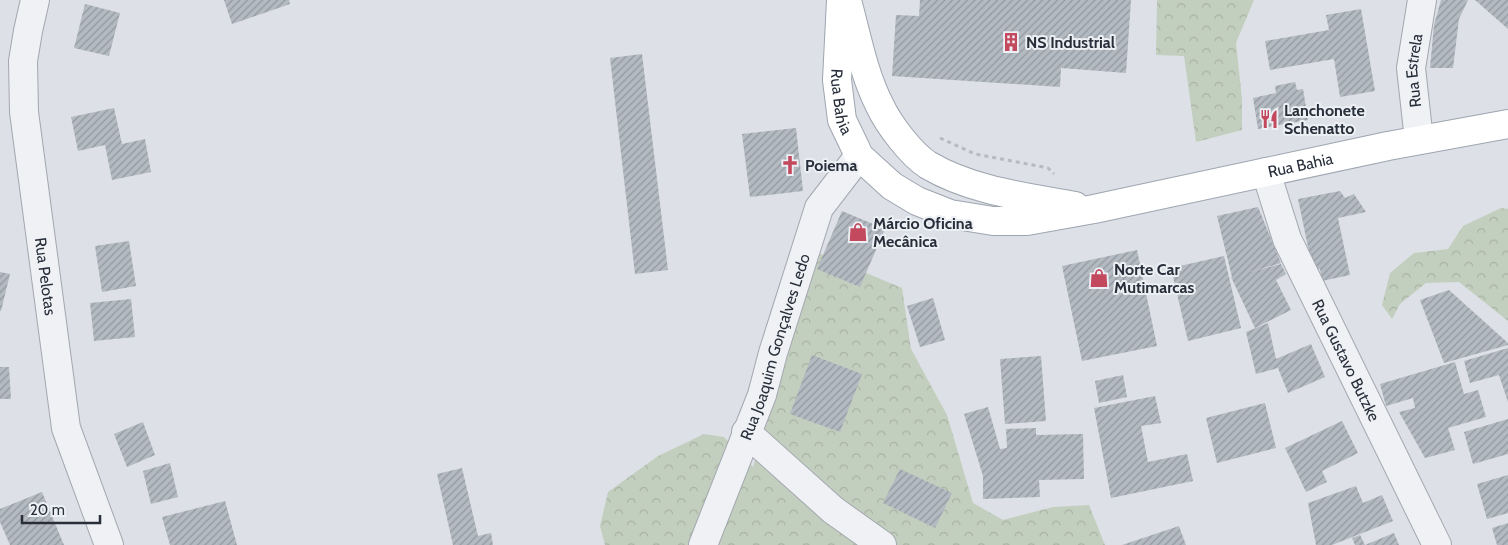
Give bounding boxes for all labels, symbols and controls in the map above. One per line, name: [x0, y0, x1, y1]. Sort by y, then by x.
building icon: NS Industrial: [1000, 31, 1022, 53]
street label: Rua Estrela: [1401, 32, 1426, 109]
place label: NS Industrial: [1026, 33, 1115, 52]
street label: Rua Bahia: [827, 68, 857, 138]
place label: Lanchonete Schenatto: [1284, 101, 1365, 138]
restaurant icon: Lanchonete Schenatto: [1258, 108, 1280, 130]
street label: Rua Bahia: [1266, 149, 1335, 181]
church icon: Poiema: [779, 154, 801, 176]
place label: Poiema: [805, 156, 857, 175]
place label: Márcio Oficina Mecânica: [873, 214, 973, 251]
shop icon: Márcio Oficina Mecânica: [847, 221, 869, 243]
street label: Rua Pelotas: [31, 236, 60, 317]
street label: Rua Joaquim Gonçalves Ledo: [736, 251, 814, 443]
place label: Norte Car Mutimarcas: [1114, 260, 1195, 297]
shop icon: Norte Car Mutimarcas: [1088, 267, 1110, 289]
street label: Rua Gustavo Butzke: [1308, 296, 1384, 424]
scale bar: [22, 492, 100, 524]
text: 20 m: [30, 501, 65, 519]

